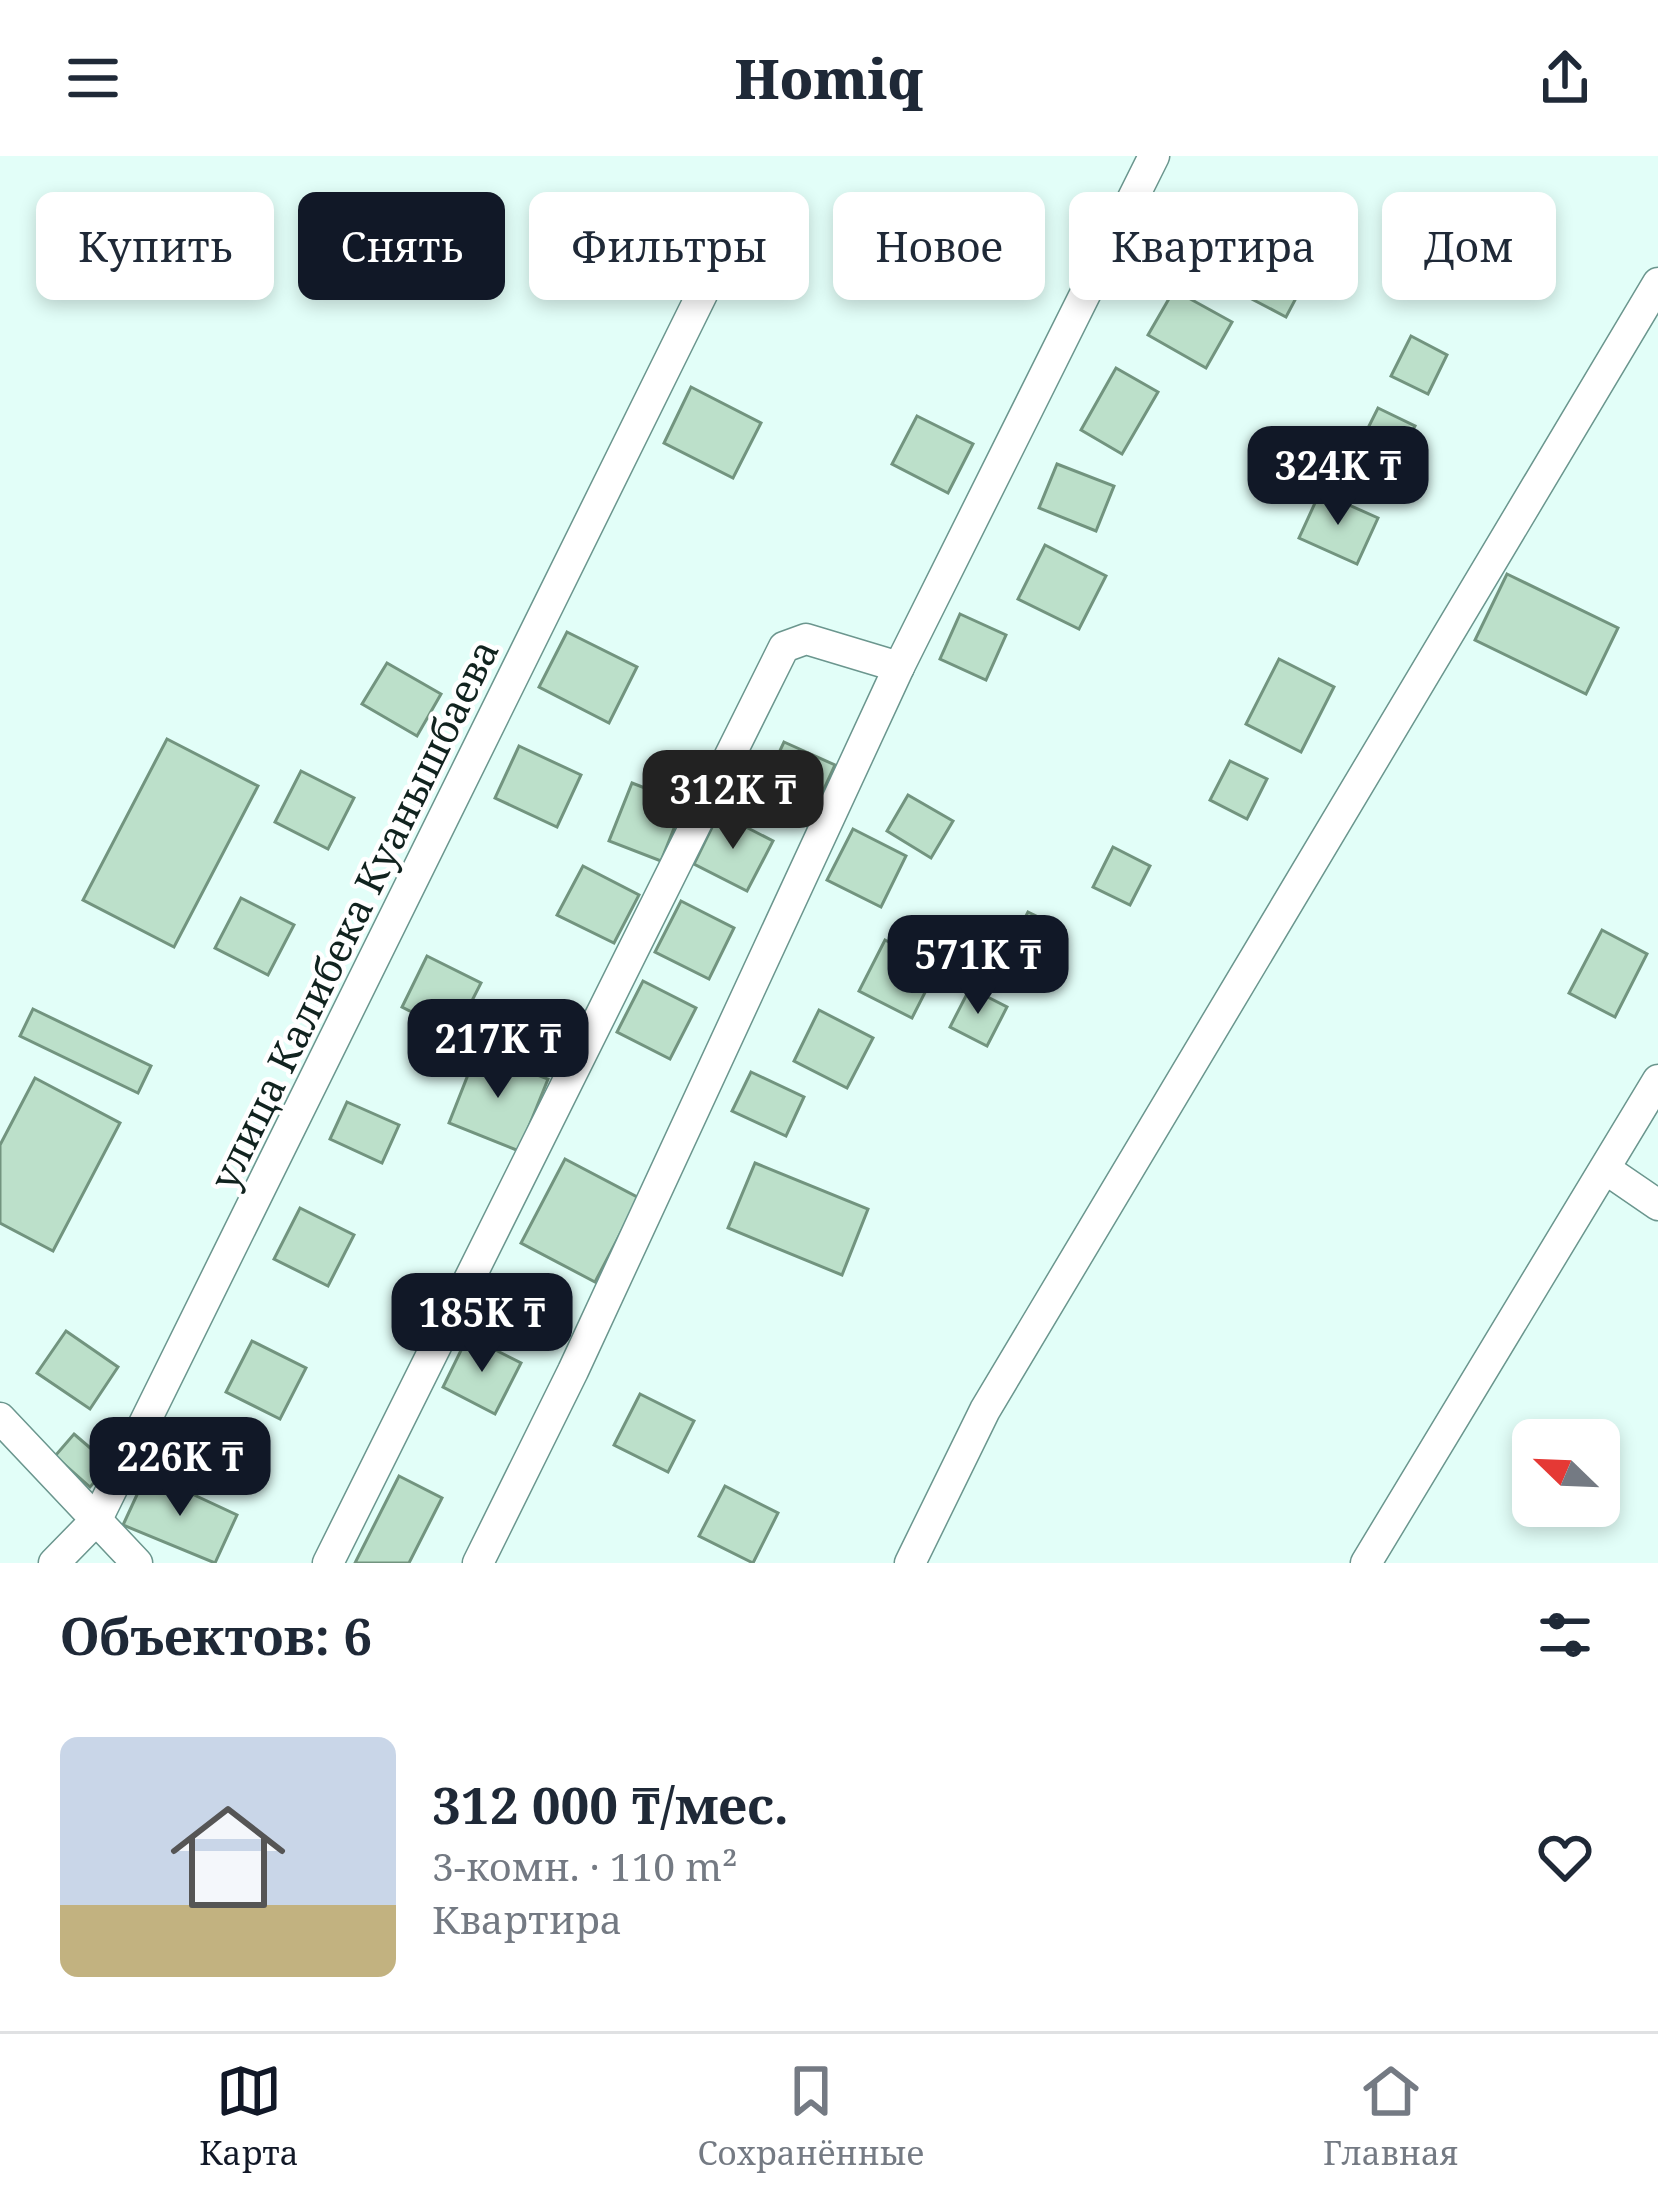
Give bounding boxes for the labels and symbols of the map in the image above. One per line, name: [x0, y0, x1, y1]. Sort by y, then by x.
pin: 324K ₸: [1240, 426, 1436, 528]
street label: улица Калибека Куанышбаева: [196, 630, 510, 1198]
pin: 312K ₸: [635, 750, 831, 852]
pin: 571K ₸: [880, 915, 1076, 1017]
pin: 217K ₸: [400, 999, 596, 1101]
pin: 185K ₸: [384, 1273, 580, 1375]
pin: 226K ₸: [82, 1417, 278, 1519]
north arrow: [1512, 1419, 1620, 1527]

